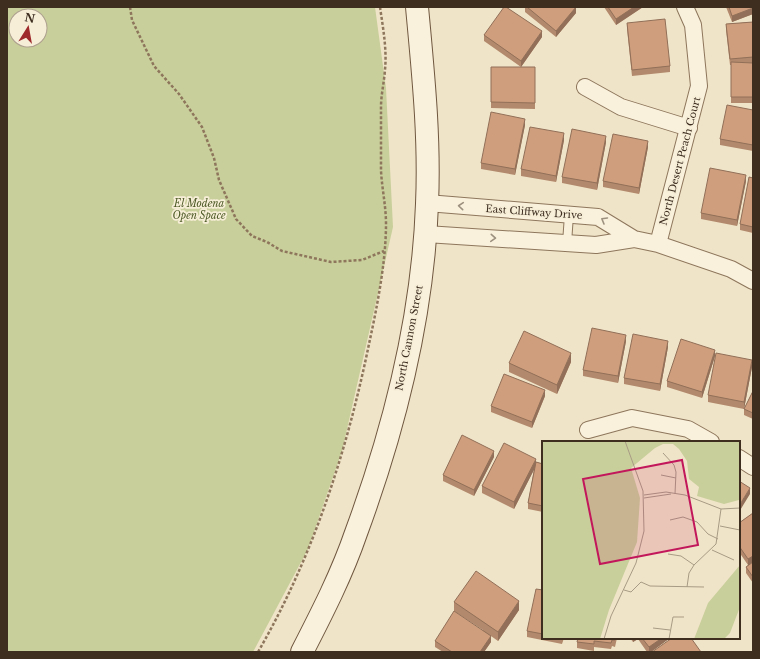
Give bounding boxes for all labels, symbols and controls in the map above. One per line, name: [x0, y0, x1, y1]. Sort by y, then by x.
north arrow: [8, 8, 48, 48]
text: N: [23, 10, 37, 26]
street label: North Desert Peach Court: [657, 95, 703, 227]
park label: El Modena Open Space: [172, 197, 226, 222]
one-way arrow: [458, 202, 464, 211]
street label: East Cliffway Drive: [485, 202, 583, 222]
one-way arrow: [601, 218, 608, 225]
one-way arrow: [490, 234, 496, 243]
street label: North Cannon Street: [392, 284, 426, 392]
inset map: [542, 441, 740, 639]

